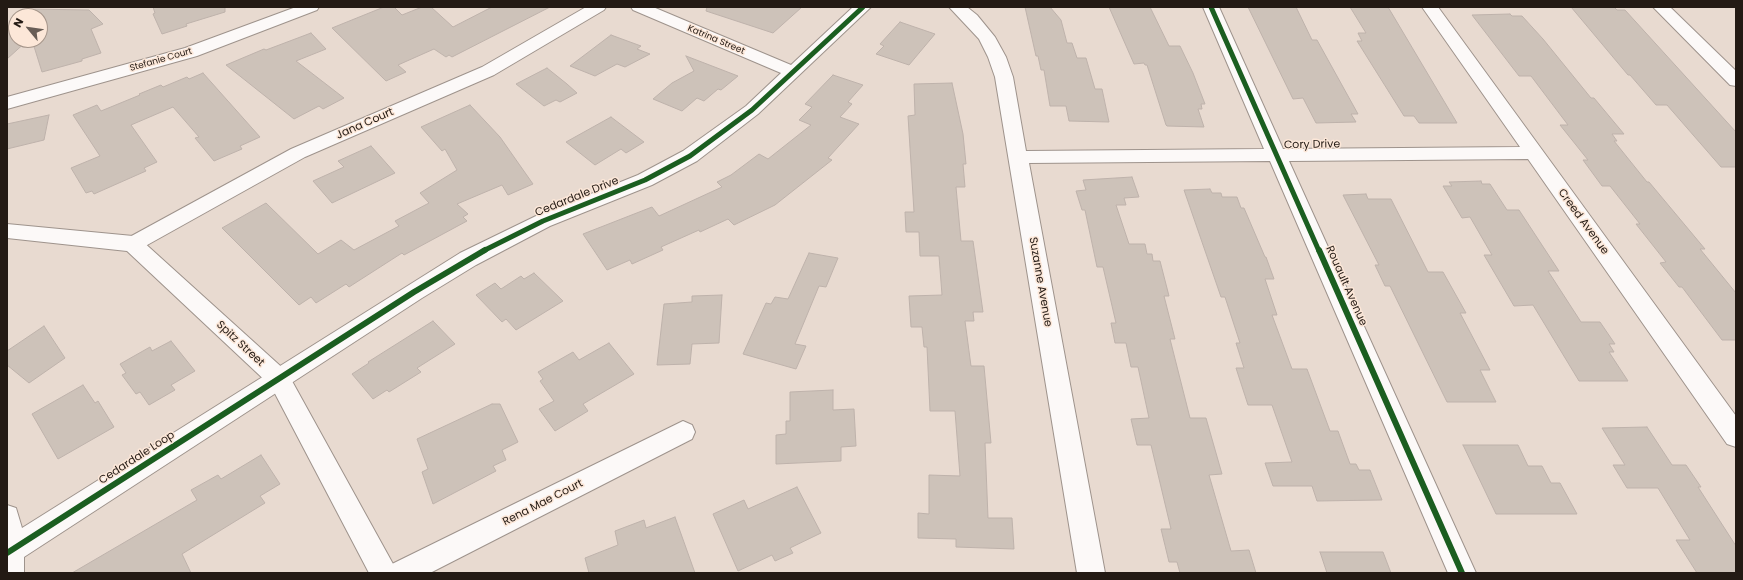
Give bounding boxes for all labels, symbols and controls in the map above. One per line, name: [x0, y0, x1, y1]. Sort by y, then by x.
north arrow: [8, 8, 48, 48]
text: N: [9, 15, 27, 30]
street label: Katrina Street: [686, 23, 746, 57]
street label: Stefanie Court: [129, 46, 193, 74]
street label: Jana Court: [334, 105, 396, 143]
street label: Cory Drive: [1284, 138, 1340, 152]
street label: Cedardale Drive: [533, 174, 621, 220]
street label: Creed Avenue: [1555, 187, 1611, 257]
street label: Suzanne Avenue: [1026, 236, 1054, 328]
street label: Rouault Avenue: [1322, 244, 1370, 328]
street label: Spitz Street: [213, 318, 267, 370]
street label: Cedardale Loop: [97, 429, 177, 487]
street label: Rena Mae Court: [501, 477, 585, 529]

